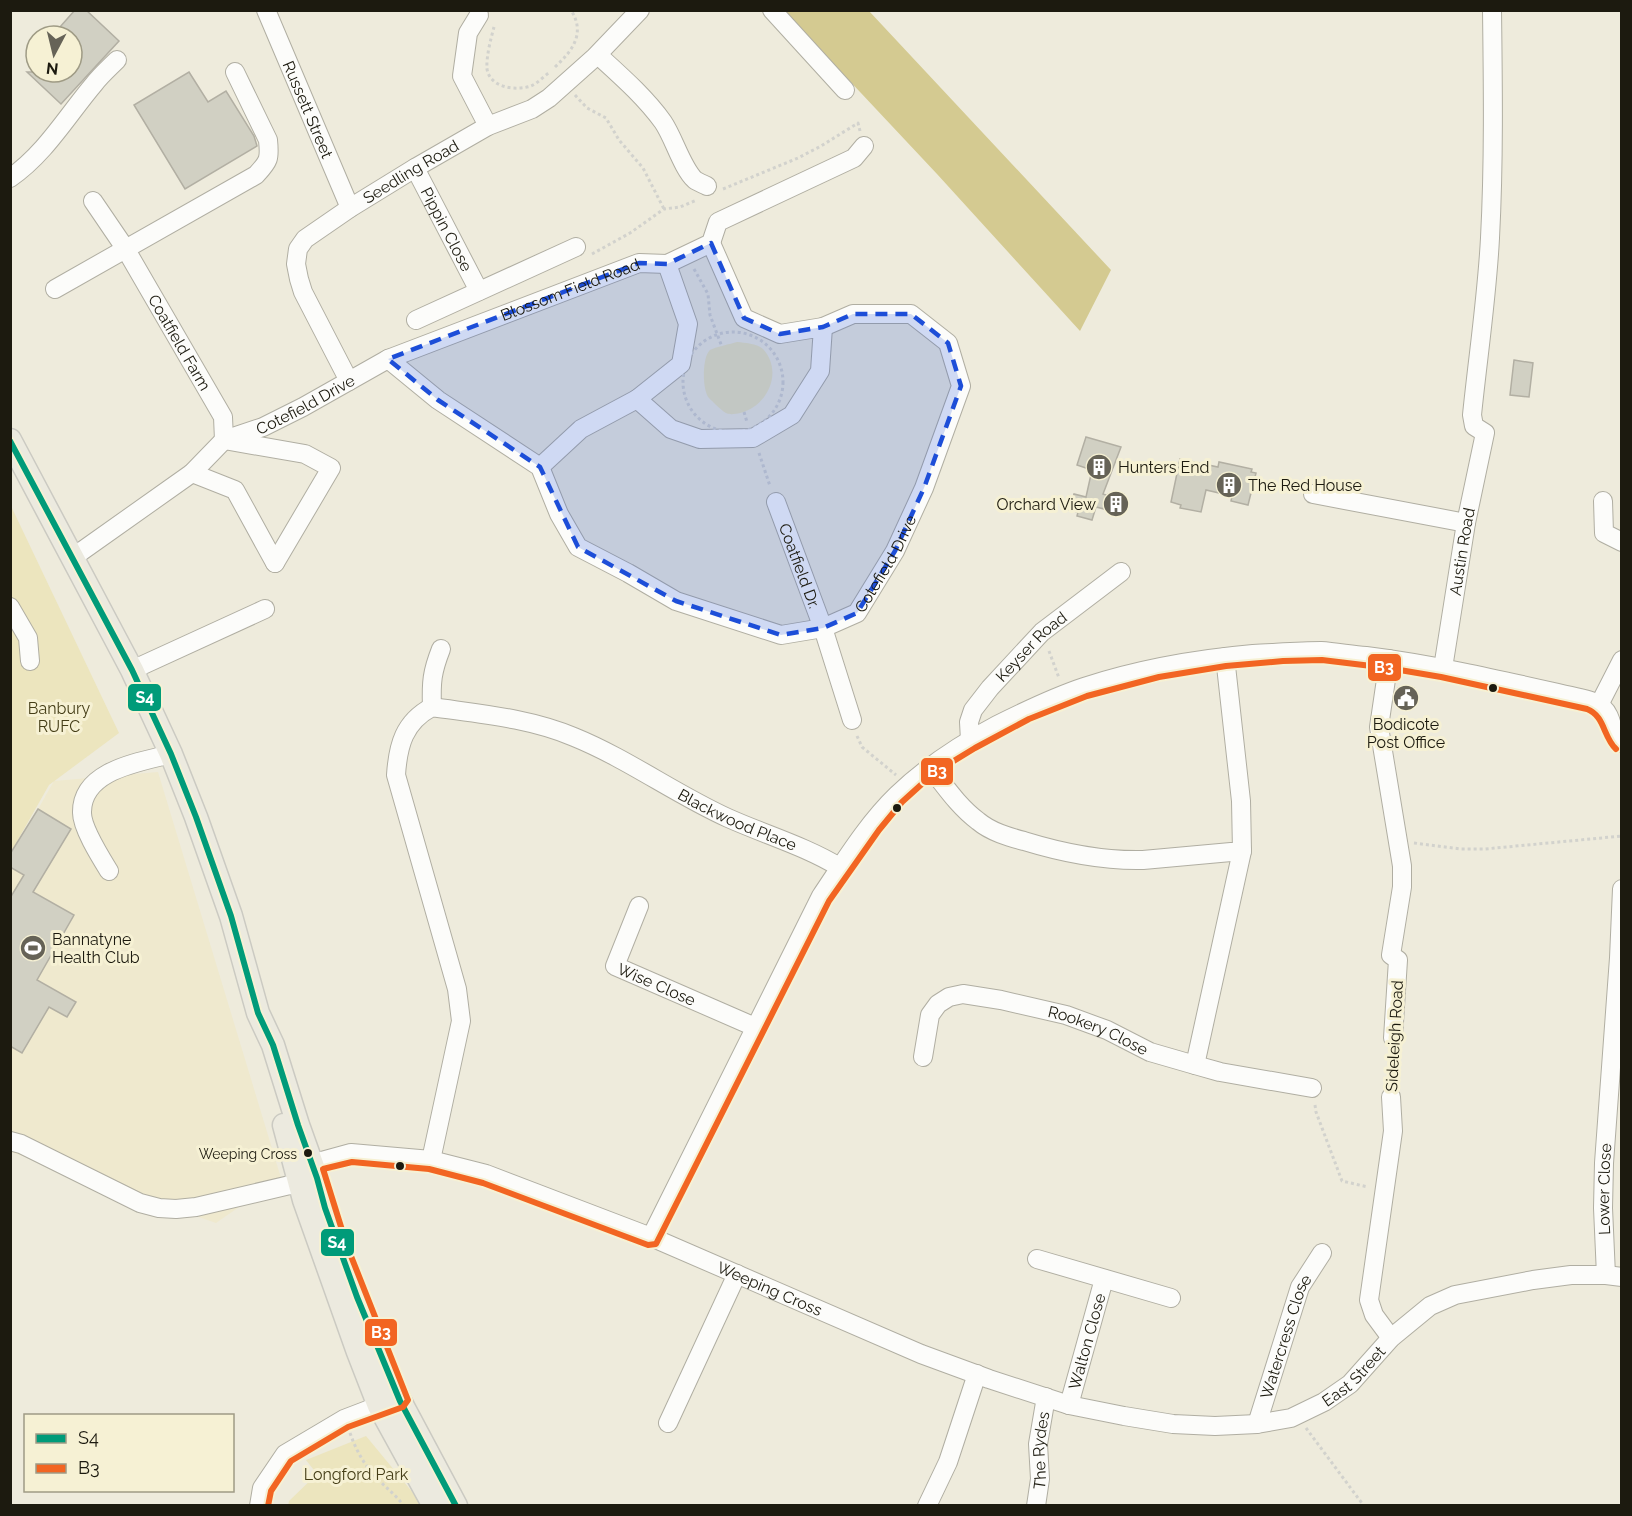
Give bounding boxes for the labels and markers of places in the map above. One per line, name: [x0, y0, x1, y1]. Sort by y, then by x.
building icon: Hunters End: [1084, 452, 1114, 482]
place label: Hunters End: [1118, 458, 1210, 477]
building icon: The Red House: [1214, 470, 1244, 500]
place label: The Red House: [1248, 476, 1362, 495]
building icon: Orchard View: [1101, 489, 1131, 519]
place label: Orchard View: [996, 495, 1096, 514]
unlabelled marker: [1487, 682, 1499, 694]
public building icon: Bodicote Post Office: [1391, 683, 1421, 713]
place label: Bodicote Post Office: [1367, 715, 1445, 752]
unlabelled marker: [891, 802, 903, 814]
place label: Bannatyne Health Club: [52, 930, 140, 967]
sports icon: Bannatyne Health Club: [18, 933, 48, 963]
place label: Weeping Cross: [199, 1146, 297, 1162]
marker: Weeping Cross: [302, 1147, 314, 1159]
unlabelled marker: [394, 1160, 406, 1172]

